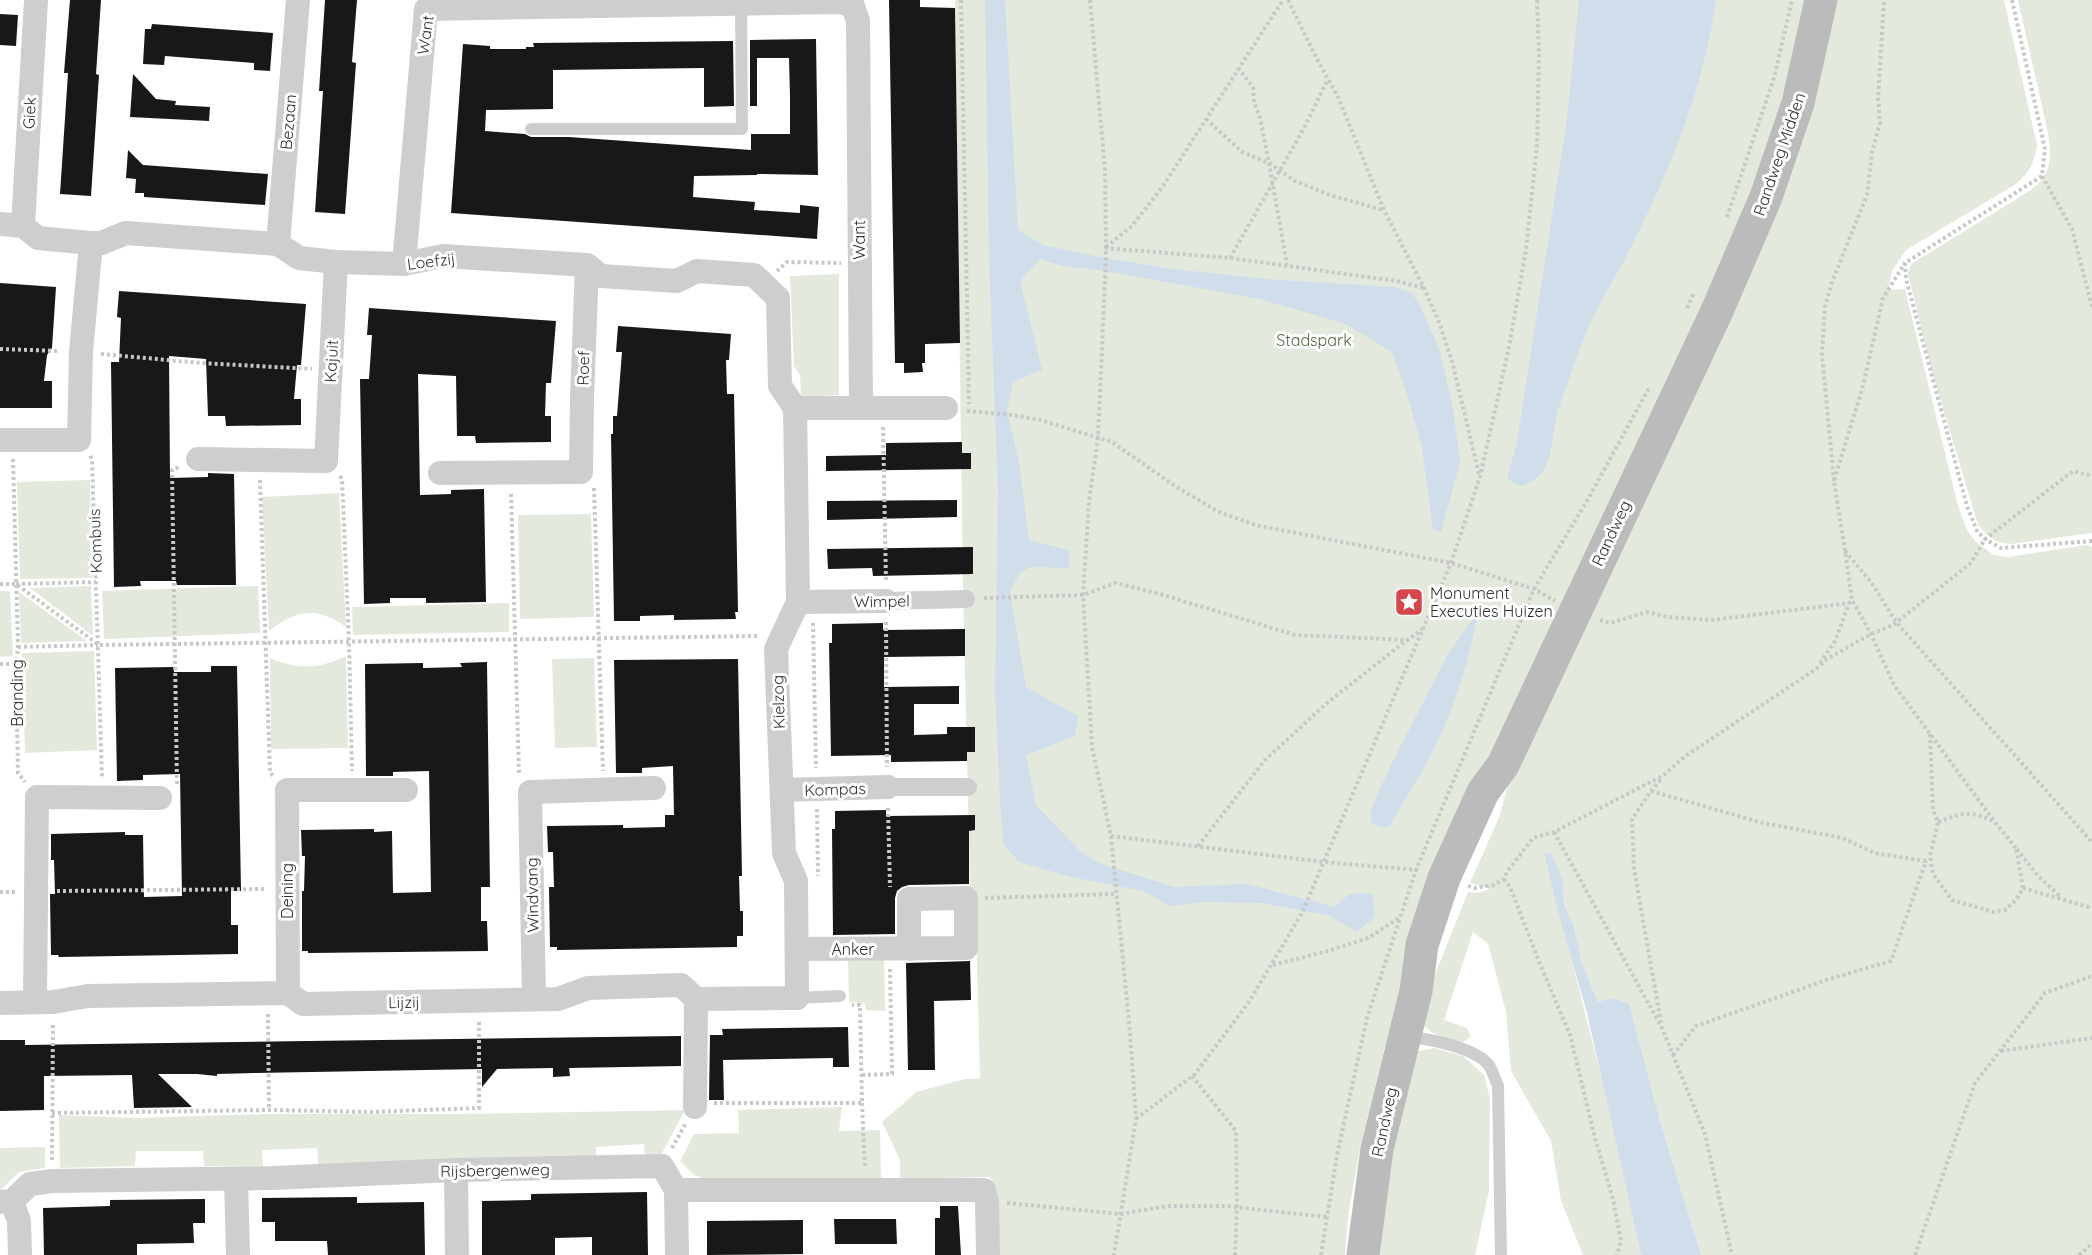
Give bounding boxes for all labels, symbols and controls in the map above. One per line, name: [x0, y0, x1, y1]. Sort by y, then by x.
street label: Want: [412, 14, 438, 56]
street label: Randweg Midden: [1749, 90, 1809, 218]
street label: Bezaan: [276, 93, 300, 151]
street label: Giek: [18, 96, 40, 130]
street label: Want: [849, 220, 869, 260]
street label: Loefzij: [406, 248, 456, 274]
park label: Stadspark: [1276, 330, 1352, 350]
street label: Kajuit: [320, 339, 342, 383]
street label: Roef: [572, 350, 594, 386]
street label: Randweg: [1587, 497, 1635, 569]
street label: Kombuis: [84, 508, 106, 574]
place label: Monument Executies Huizen: [1430, 583, 1553, 621]
place icon: Monument Executies Huizen: [1393, 586, 1425, 618]
street label: Wimpel: [854, 591, 910, 611]
street label: Branding: [7, 659, 27, 727]
street label: Kielzog: [767, 675, 789, 729]
street label: Kompas: [804, 778, 866, 800]
street label: Windvang: [521, 857, 543, 933]
street label: Deining: [277, 863, 297, 919]
street label: Anker: [831, 939, 875, 959]
street label: Lijzij: [388, 992, 420, 1012]
street label: Randweg: [1367, 1085, 1401, 1159]
street label: Rijsbergenweg: [440, 1159, 550, 1181]

